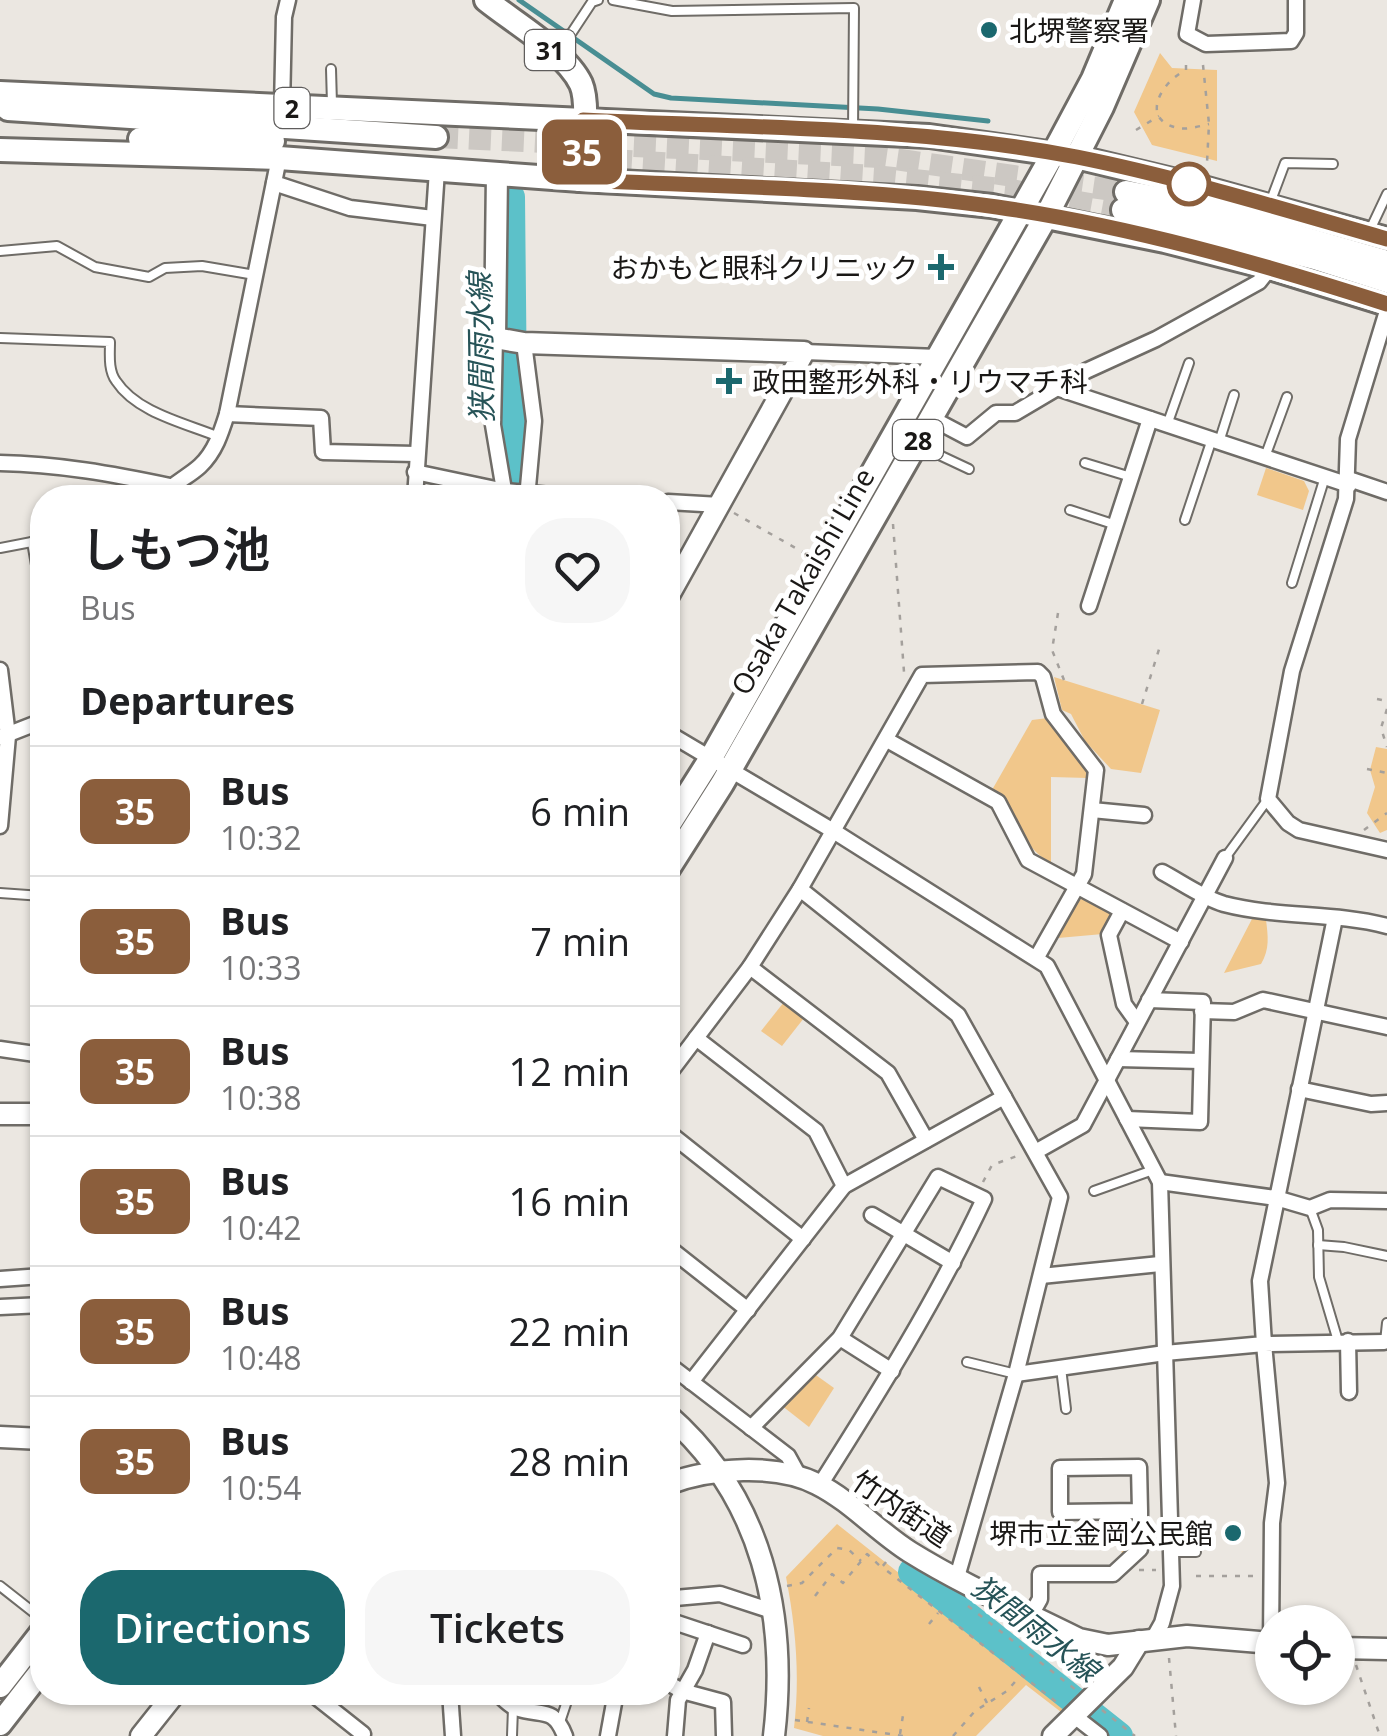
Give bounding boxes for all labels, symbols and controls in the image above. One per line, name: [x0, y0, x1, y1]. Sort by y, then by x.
place label: 北堺警察署: [1009, 11, 1149, 49]
marker: 北堺警察署: [978, 19, 1000, 41]
road number: 31: [525, 30, 575, 70]
road number: 2: [274, 88, 310, 128]
line badge: 35: [537, 120, 627, 184]
text: 35: [562, 129, 602, 176]
unlabelled marker: [1168, 163, 1210, 205]
place label: おかもと眼科クリニック: [611, 248, 918, 286]
marker: おかもと眼科クリニック: [928, 254, 954, 280]
water label: 狭間雨水線: [458, 269, 502, 423]
place label: 政田整形外科・リウマチ科: [752, 362, 1088, 400]
marker: 政田整形外科・リウマチ科: [716, 368, 742, 394]
road number: 28: [893, 420, 943, 460]
street label: Osaka Takaishi Line: [722, 461, 882, 701]
text: しもつ池: [80, 516, 270, 581]
button: heart: [525, 518, 630, 623]
text: Bus: [80, 586, 136, 629]
text: Departures: [80, 674, 295, 726]
text: Bus: [220, 764, 289, 816]
text: 6 min: [530, 785, 630, 837]
text: 35: [115, 788, 155, 835]
text: 10:32: [220, 816, 302, 859]
text: Bus: [220, 894, 289, 946]
text: 7 min: [530, 915, 630, 967]
text: 35: [115, 918, 155, 965]
text: 10:33: [220, 946, 302, 989]
text: Bus: [220, 1024, 289, 1076]
text: 12 min: [509, 1045, 630, 1097]
text: 35: [115, 1048, 155, 1095]
text: 10:38: [220, 1076, 302, 1119]
text: Bus: [220, 1154, 289, 1206]
text: 16 min: [509, 1175, 630, 1227]
text: 35: [115, 1178, 155, 1225]
text: 10:42: [220, 1206, 302, 1249]
text: Bus: [220, 1284, 289, 1336]
text: 22 min: [509, 1305, 630, 1357]
text: 35: [115, 1308, 155, 1355]
text: 10:48: [220, 1336, 302, 1379]
text: Bus: [220, 1414, 289, 1466]
text: 28 min: [509, 1435, 630, 1487]
text: 35: [115, 1438, 155, 1485]
street label: 竹内街道: [845, 1461, 959, 1555]
text: 10:54: [220, 1466, 302, 1509]
place label: 堺市立金岡公民館: [989, 1514, 1213, 1552]
marker: 堺市立金岡公民館: [1222, 1522, 1244, 1544]
water label: 狭間雨水線: [964, 1566, 1111, 1693]
button: Directions: [80, 1570, 345, 1685]
button: Tickets: [365, 1570, 630, 1685]
map controls: [1255, 1605, 1355, 1705]
button: locate: [1255, 1605, 1355, 1705]

